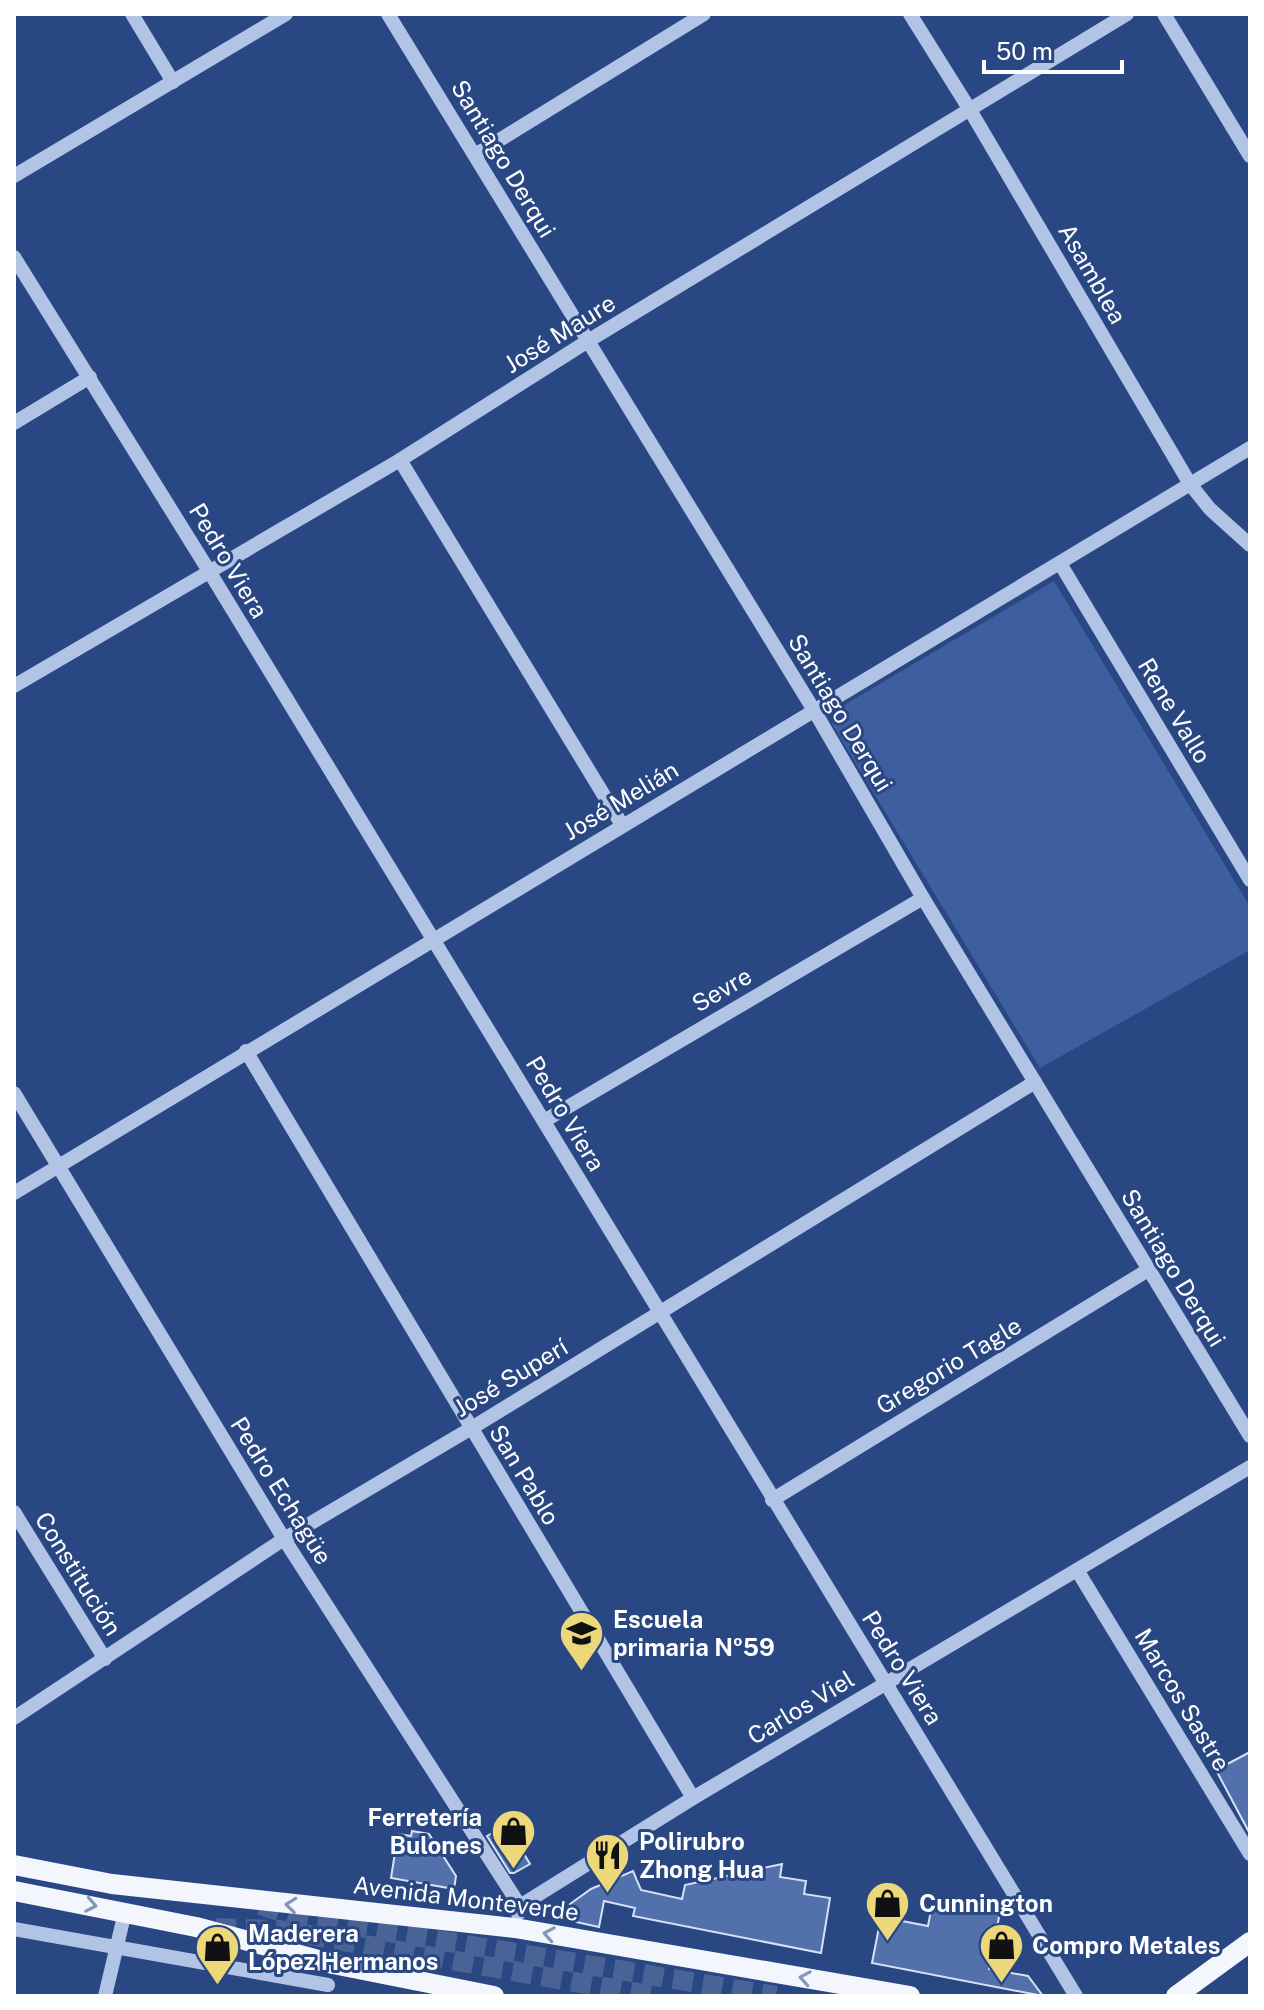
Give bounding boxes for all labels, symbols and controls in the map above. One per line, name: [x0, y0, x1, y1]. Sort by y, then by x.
scale bar: [984, 24, 1122, 74]
text: 50 m: [996, 37, 1053, 65]
street label: Santiago Derqui: [446, 75, 562, 242]
street label: Asamblea: [1053, 219, 1133, 328]
street label: José Maure: [499, 288, 620, 378]
street label: Pedro Viera: [184, 498, 274, 623]
street label: Santiago Derqui: [783, 629, 899, 796]
street label: Rene Vallo: [1133, 653, 1217, 768]
street label: José Melián: [558, 755, 683, 845]
street label: Sevre: [687, 961, 756, 1017]
street label: Pedro Viera: [521, 1051, 611, 1176]
street label: Santiago Derqui: [1116, 1184, 1232, 1351]
street label: Gregorio Tagle: [871, 1311, 1026, 1419]
street label: José Superí: [449, 1332, 573, 1422]
street label: Pedro Echagüe: [225, 1412, 338, 1569]
street label: San Pablo: [484, 1419, 566, 1530]
street label: Constitución: [30, 1507, 128, 1640]
place label: Escuela primaria Nº59: [613, 1605, 775, 1661]
street label: Pedro Viera: [857, 1605, 949, 1730]
school or university icon: Escuela primaria Nº59: [558, 1610, 606, 1673]
street label: Marcos Sastre: [1129, 1623, 1236, 1776]
street label: Carlos Viel: [742, 1664, 859, 1750]
place label: Ferretería Bulones: [367, 1803, 482, 1859]
shop icon: Ferretería Bulones: [489, 1808, 537, 1871]
place label: Polirubro Zhong Hua: [639, 1827, 764, 1883]
restaurant icon: Polirubro Zhong Hua: [584, 1832, 632, 1895]
street label: Avenida Monteverde: [352, 1870, 581, 1926]
shop icon: Cunnington: [864, 1880, 912, 1943]
place label: Cunnington: [919, 1889, 1053, 1917]
one-way arrow: [84, 1896, 97, 1913]
one-way arrow: [284, 1897, 297, 1914]
place label: Maderera López Hermanos: [248, 1919, 438, 1975]
shop icon: Compro Metales: [977, 1922, 1025, 1985]
shop icon: Maderera López Hermanos: [193, 1924, 241, 1987]
one-way arrow: [542, 1927, 556, 1944]
place label: Compro Metales: [1032, 1931, 1220, 1959]
one-way arrow: [798, 1971, 812, 1988]

